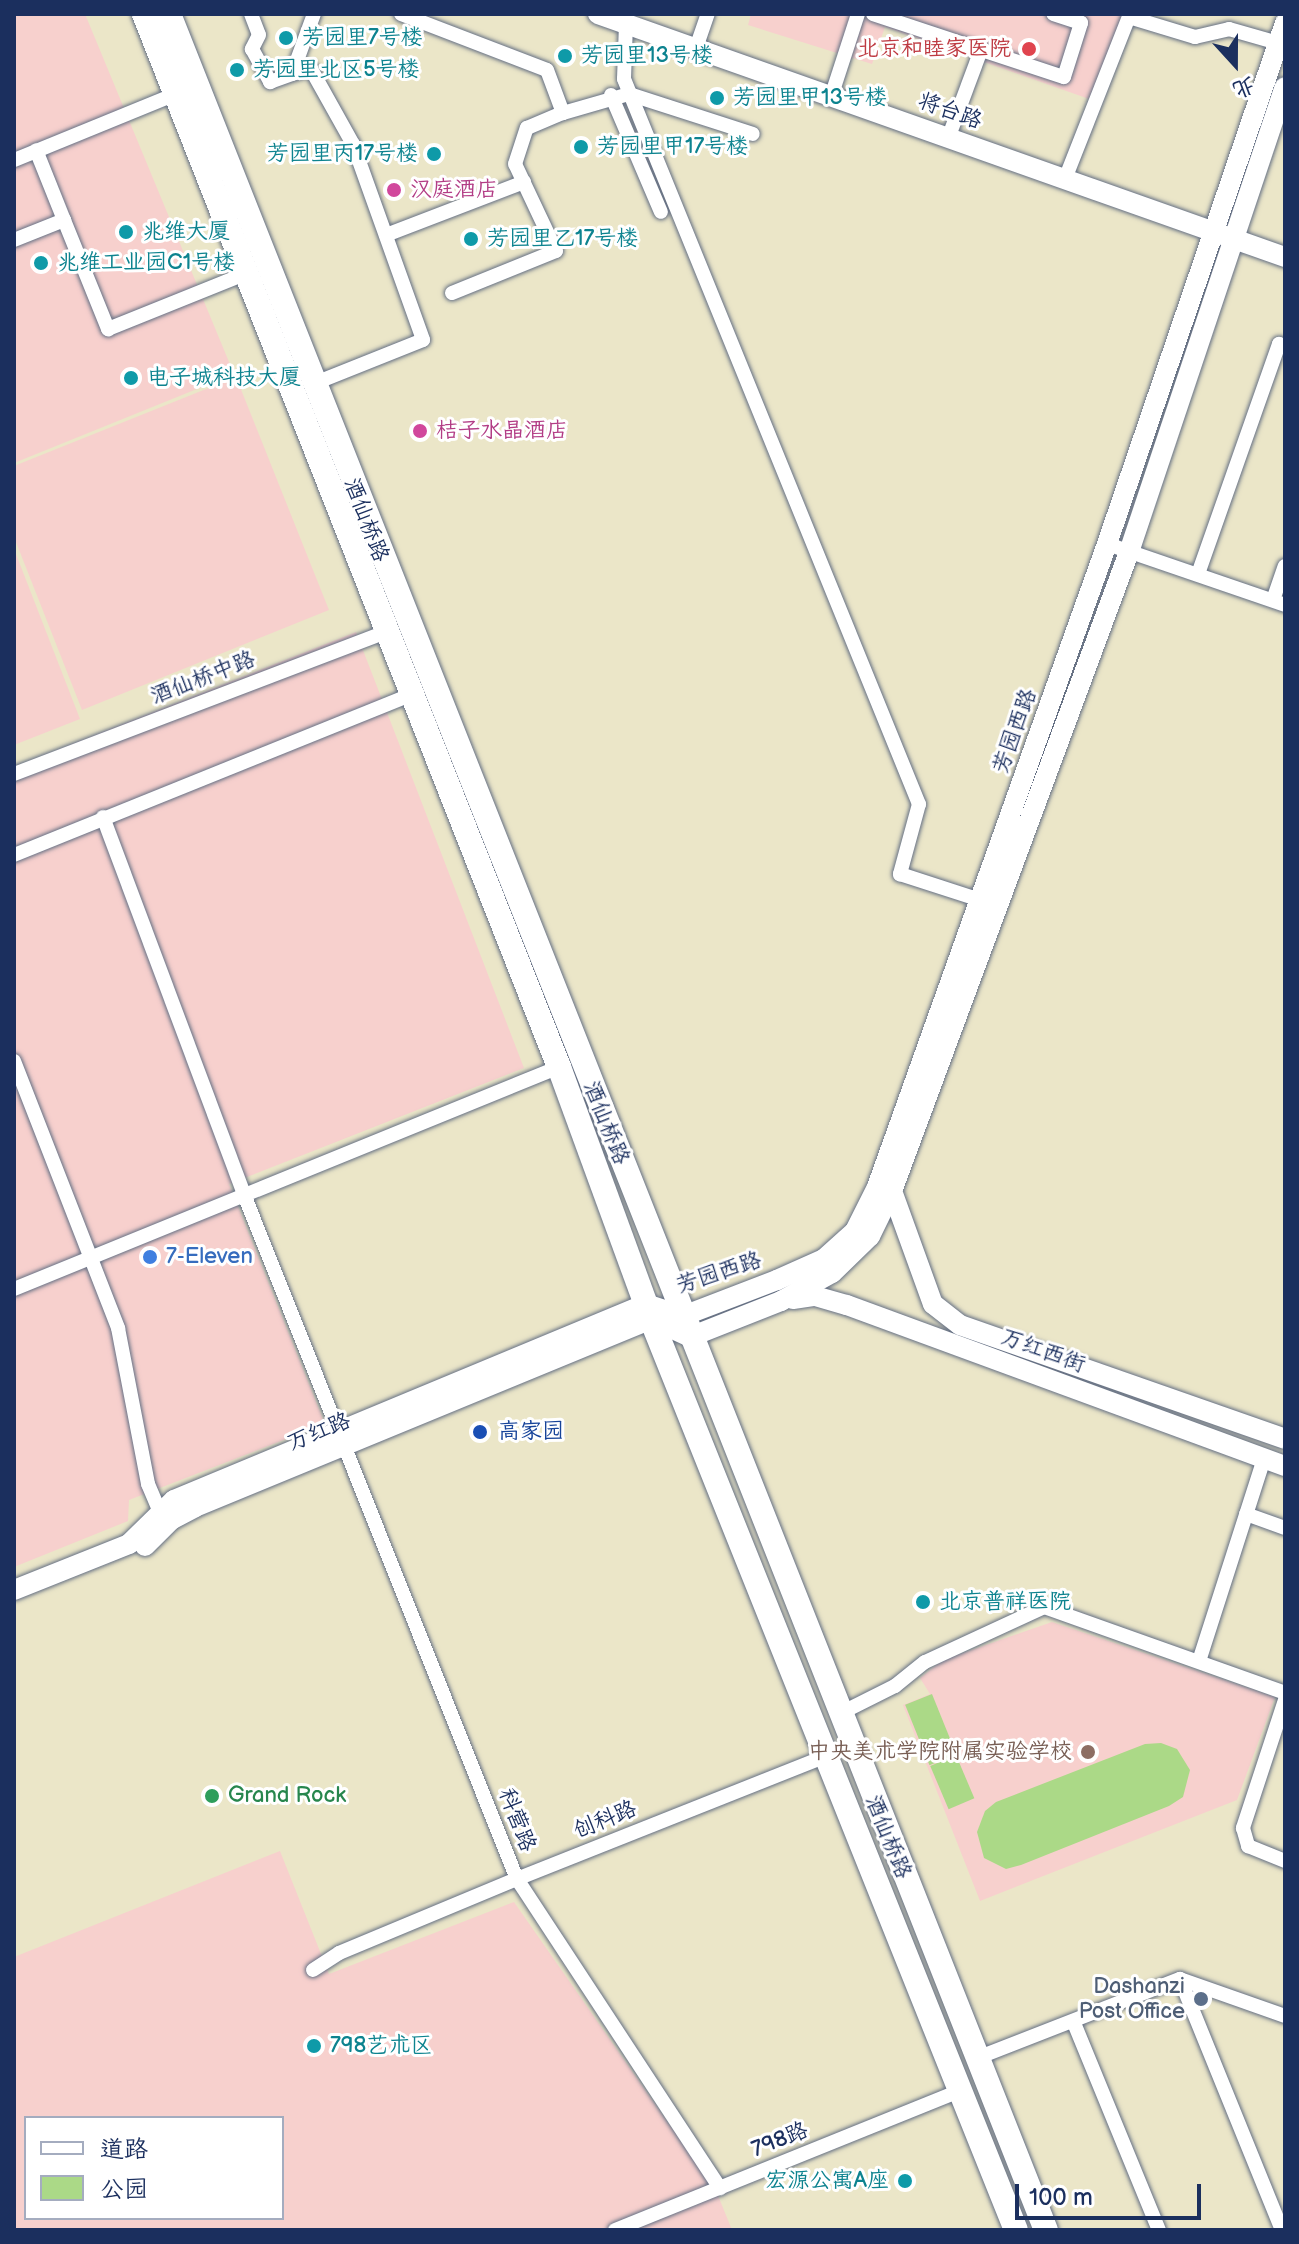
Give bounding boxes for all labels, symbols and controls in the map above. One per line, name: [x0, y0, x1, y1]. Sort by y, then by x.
north arrow: [1195, 24, 1275, 104]
place label: 芳园里7号楼: [302, 25, 423, 51]
marker: 芳园里7号楼: [277, 29, 295, 47]
place label: 北京和睦家医院: [857, 36, 1011, 62]
marker: 北京和睦家医院: [1018, 38, 1040, 60]
place label: 芳园里13号楼: [581, 43, 713, 69]
marker: 芳园里13号楼: [556, 47, 574, 65]
place label: 芳园里北区5号楼: [253, 57, 420, 83]
marker: 芳园里北区5号楼: [228, 61, 246, 79]
text: 北: [1229, 70, 1259, 103]
place label: 芳园里甲13号楼: [733, 85, 887, 111]
street label: 将台路: [914, 87, 986, 135]
marker: 芳园里甲13号楼: [708, 89, 726, 107]
place label: 芳园里甲17号楼: [597, 134, 748, 160]
marker: 芳园里甲17号楼: [572, 138, 590, 156]
place label: 芳园里丙17号楼: [267, 141, 418, 167]
marker: 芳园里丙17号楼: [425, 145, 443, 163]
place label: 汉庭酒店: [410, 177, 498, 203]
marker: 汉庭酒店: [385, 181, 403, 199]
place label: 兆维大厦: [142, 219, 230, 245]
marker: 兆维大厦: [117, 223, 135, 241]
place label: 芳园里乙17号楼: [487, 226, 638, 252]
marker: 芳园里乙17号楼: [462, 230, 480, 248]
place label: 兆维工业园C1号楼: [57, 250, 235, 276]
marker: 兆维工业园C1号楼: [32, 254, 50, 272]
place label: 电子城科技大厦: [147, 365, 301, 391]
marker: 电子城科技大厦: [122, 369, 140, 387]
place label: 桔子水晶酒店: [436, 418, 568, 444]
marker: 桔子水晶酒店: [411, 422, 429, 440]
street label: 酒仙桥路: [338, 474, 394, 566]
street label: 酒仙桥中路: [147, 646, 259, 710]
street label: 芳园西路: [988, 685, 1042, 777]
street label: 酒仙桥路: [577, 1077, 635, 1169]
place label: 7-Eleven: [166, 1244, 253, 1270]
street label: 芳园西路: [673, 1247, 765, 1299]
marker: 7-Eleven: [141, 1248, 159, 1266]
street label: 万红西街: [997, 1324, 1089, 1378]
street label: 万红路: [283, 1407, 355, 1457]
place label: 高家园: [498, 1419, 564, 1445]
marker: 高家园: [469, 1421, 491, 1443]
place label: 北京普祥医院: [939, 1589, 1071, 1615]
marker: 北京普祥医院: [914, 1593, 932, 1611]
place label: 中央美术学院附属实验学校: [808, 1739, 1072, 1765]
marker: 中央美术学院附属实验学校: [1079, 1743, 1097, 1761]
place label: Grand Rock: [228, 1783, 346, 1809]
street label: 科营路: [493, 1784, 541, 1856]
marker: Grand Rock: [203, 1787, 221, 1805]
street label: 酒仙桥路: [859, 1791, 917, 1883]
street label: 创科路: [569, 1795, 641, 1845]
place label: Dashanzi Post Office: [1079, 1973, 1185, 2024]
marker: Dashanzi Post Office: [1192, 1990, 1210, 2008]
place label: 798艺术区: [330, 2033, 432, 2059]
marker: 798艺术区: [305, 2037, 323, 2055]
legend: [24, 2116, 284, 2220]
street label: 798路: [748, 2117, 812, 2163]
text: 道路: [100, 2135, 148, 2164]
place label: 宏源公寓A座: [766, 2168, 889, 2194]
scale bar: [1019, 2168, 1205, 2218]
marker: 宏源公寓A座: [896, 2172, 914, 2190]
text: 公园: [100, 2175, 148, 2204]
text: 100 m: [1029, 2183, 1093, 2212]

